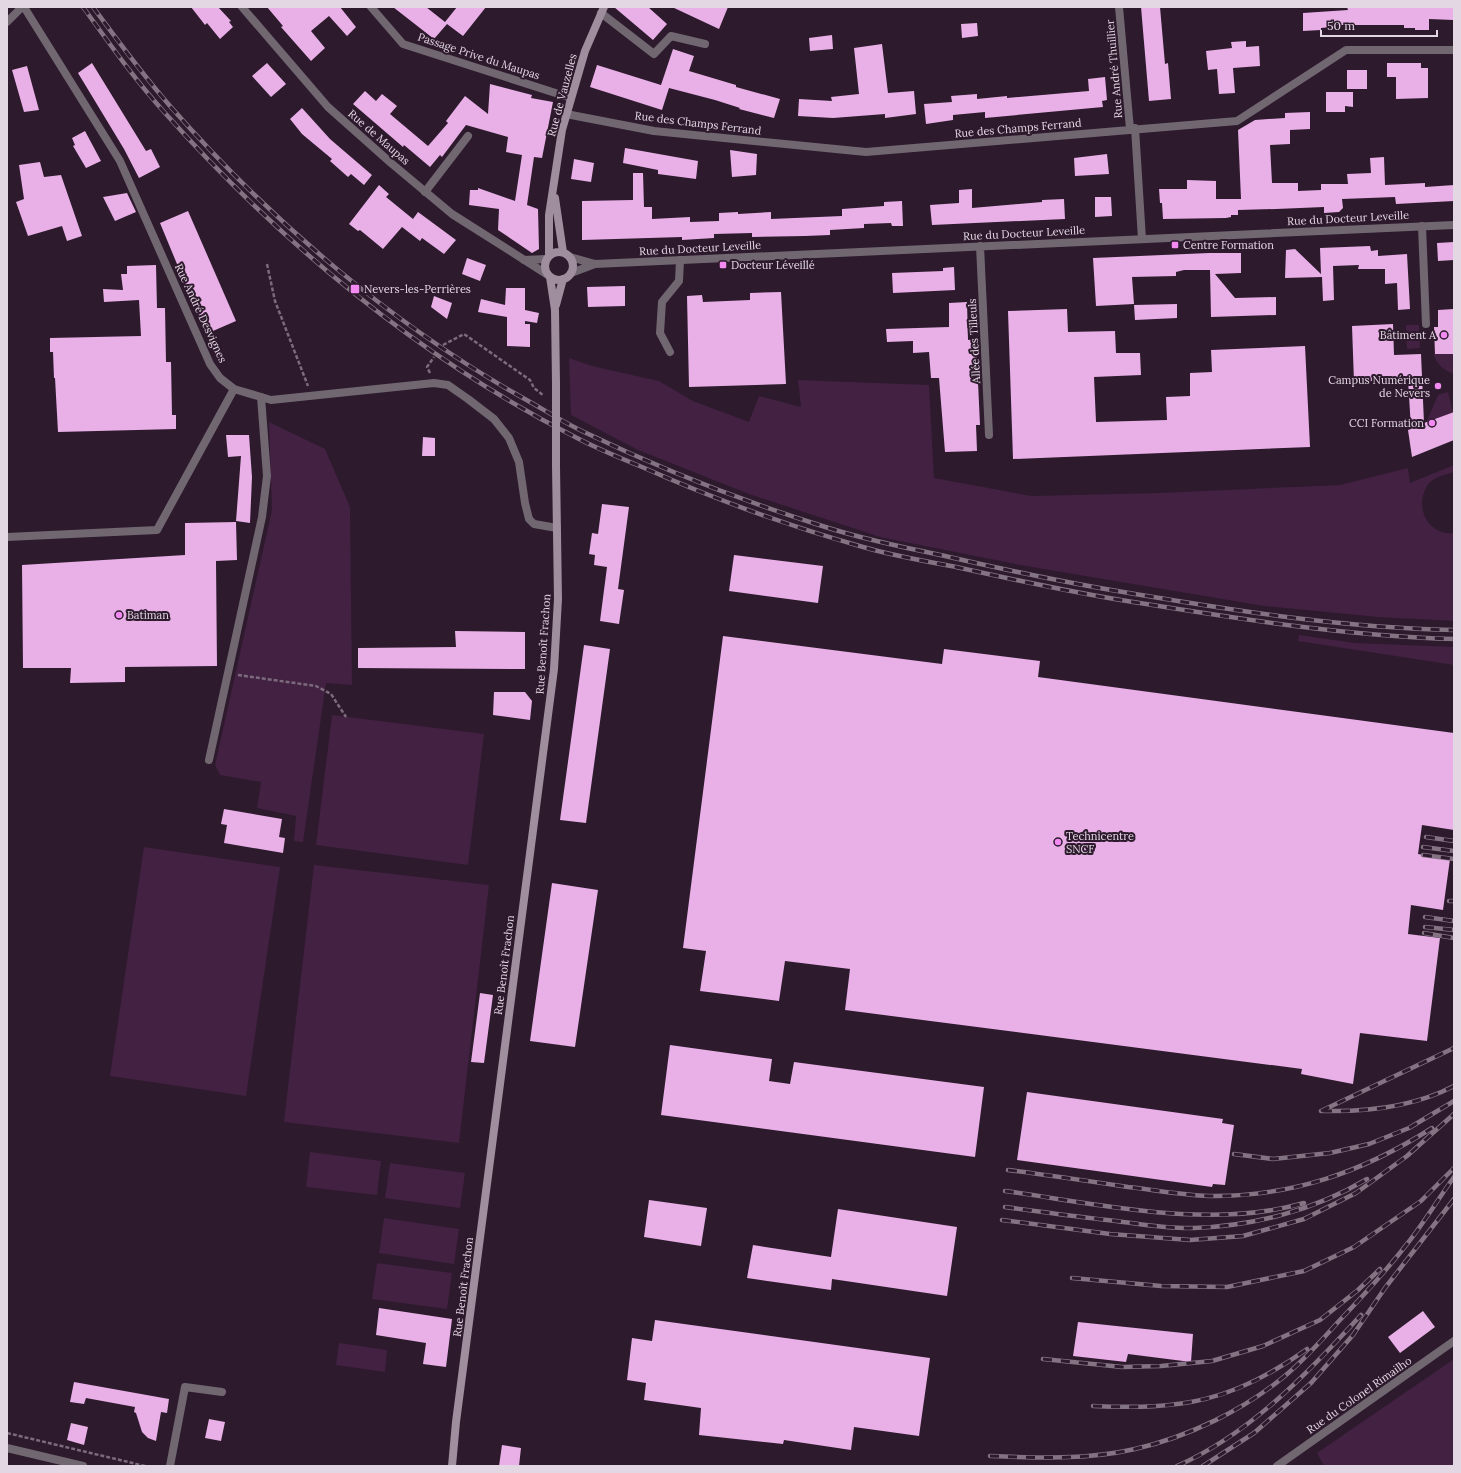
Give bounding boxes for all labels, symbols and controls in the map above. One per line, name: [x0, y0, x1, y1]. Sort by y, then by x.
scale bar: [1321, 12, 1437, 38]
text: 50 m: [1327, 18, 1355, 33]
street label: Rue André Thuillier: [1103, 19, 1125, 119]
street label: Passage Prive du Maupas: [416, 30, 542, 82]
street label: Rue de Vauzelles: [544, 52, 580, 138]
street label: Rue de Maupas: [345, 106, 413, 168]
street label: Rue des Champs Ferrand: [634, 108, 762, 138]
street label: Rue des Champs Ferrand: [954, 115, 1082, 141]
street label: Rue du Docteur Leveille: [1287, 208, 1409, 228]
street label: Rue du Docteur Leveille: [963, 223, 1085, 243]
street label: Rue du Docteur Leveille: [639, 238, 761, 258]
place label: Centre Formation: [1183, 238, 1274, 252]
marker: Centre Formation: [1170, 240, 1180, 250]
place label: Docteur Léveillé: [731, 258, 815, 272]
marker: Docteur Léveillé: [718, 260, 728, 270]
street label: Rue André Desvignes: [172, 261, 230, 365]
place label: Nevers-les-Perrières: [364, 282, 471, 296]
marker: Nevers-les-Perrières: [349, 283, 361, 295]
street label: Allée des Tilleuls: [965, 298, 983, 385]
place label: Bâtiment A: [1380, 328, 1437, 342]
marker: Bâtiment A: [1439, 330, 1449, 340]
place label: Campus Numérique de Nevers: [1328, 373, 1430, 400]
marker: Campus Numérique de Nevers: [1433, 381, 1443, 391]
place label: CCI Formation: [1349, 416, 1424, 430]
marker: CCI Formation: [1427, 418, 1437, 428]
street label: Rue Benoît Frachon: [533, 593, 554, 695]
place label: Batiman: [127, 608, 169, 622]
marker: Batiman: [114, 610, 124, 620]
place label: Technicentre SNCF: [1066, 829, 1134, 856]
marker: Technicentre SNCF: [1053, 837, 1063, 847]
street label: Rue Benoît Frachon: [491, 914, 517, 1016]
street label: Rue Benoît Frachon: [450, 1236, 476, 1338]
street label: Rue du Colonel Rimailho: [1304, 1353, 1414, 1437]

